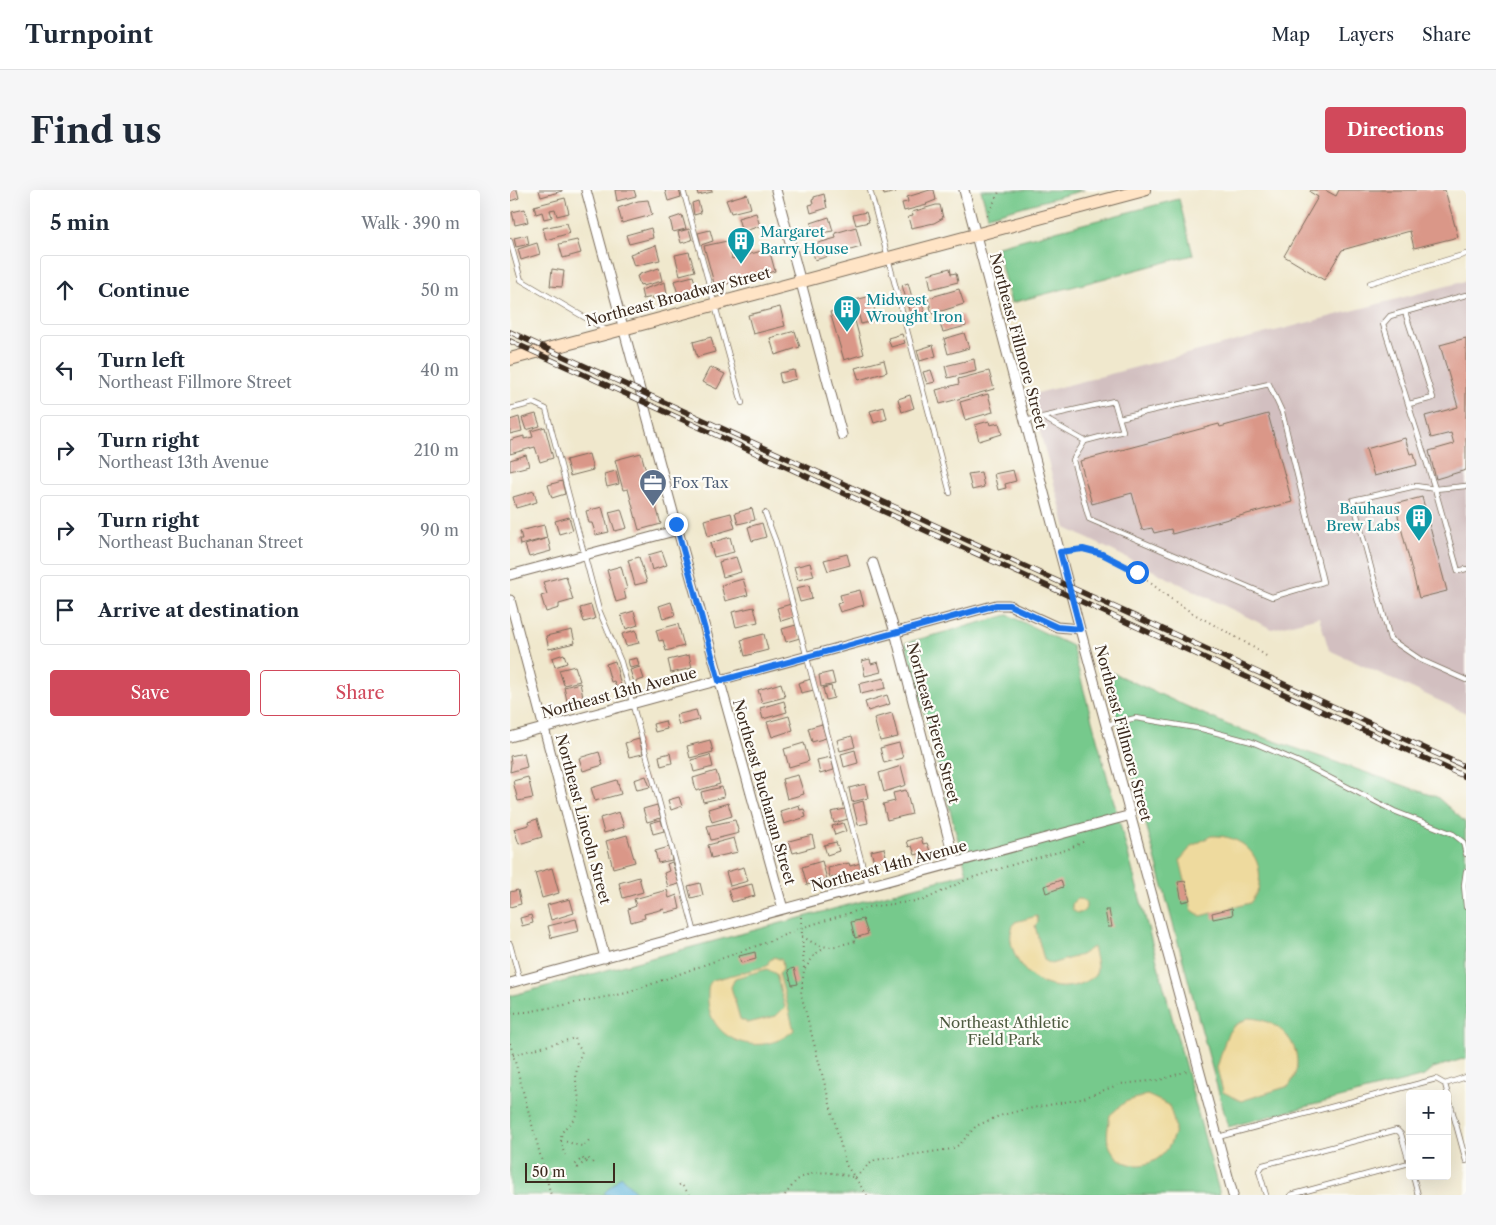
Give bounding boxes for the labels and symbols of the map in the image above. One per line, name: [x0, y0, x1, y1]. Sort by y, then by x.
place label: Margaret Barry House: [760, 222, 849, 258]
building icon: Margaret Barry House: [726, 226, 756, 265]
street label: Northeast Fillmore Street: [986, 251, 1051, 432]
street label: Northeast Broadway Street: [583, 262, 773, 330]
place label: Midwest Wrought Iron: [865, 290, 963, 326]
building icon: Midwest Wrought Iron: [832, 294, 862, 333]
office icon: Fox Tax: [638, 468, 668, 507]
place label: Fox Tax: [672, 473, 729, 492]
place label: Bauhaus Brew Labs: [1326, 499, 1400, 535]
building icon: Bauhaus Brew Labs: [1404, 503, 1434, 542]
route end: [665, 513, 688, 536]
route start: [1126, 561, 1149, 584]
street label: Northeast Pierce Street: [903, 640, 964, 806]
street label: Northeast Fillmore Street: [1091, 643, 1156, 824]
street label: Northeast 13th Avenue: [539, 663, 699, 722]
street label: Northeast Buchanan Street: [729, 697, 800, 888]
street label: Northeast Lincoln Street: [552, 732, 616, 907]
street label: Northeast 14th Avenue: [809, 836, 969, 895]
park label: Northeast Athletic Field Park: [939, 1013, 1069, 1049]
scale bar: [525, 1160, 615, 1183]

